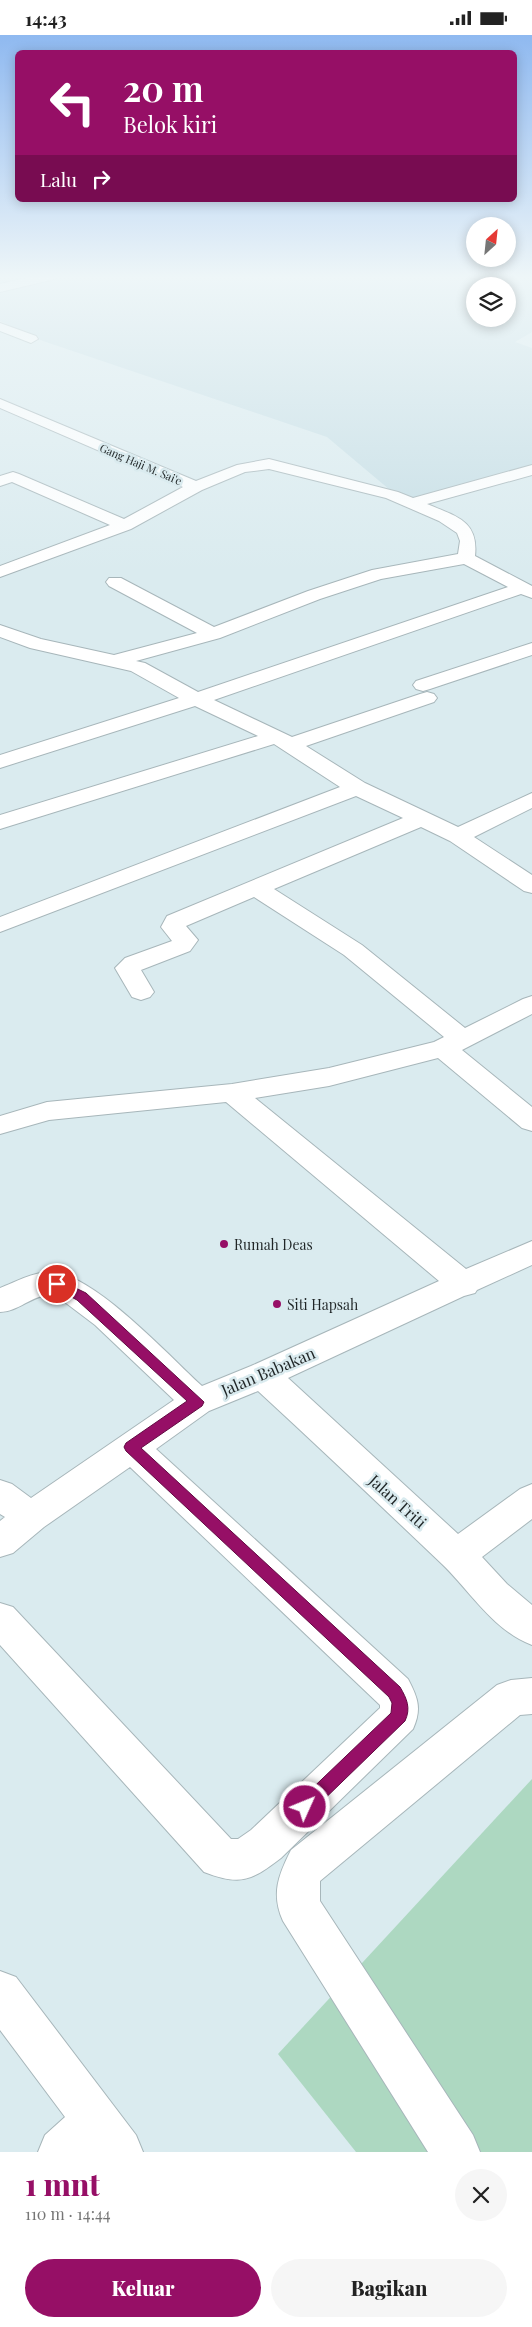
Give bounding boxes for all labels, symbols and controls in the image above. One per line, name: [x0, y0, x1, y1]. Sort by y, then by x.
text: 14:43: [25, 5, 67, 31]
text: 20 m: [123, 64, 204, 111]
icon: left: [40, 70, 105, 135]
text: Belok kiri: [123, 109, 217, 139]
icon: right: [87, 165, 115, 193]
text: Lalu: [40, 166, 77, 192]
north arrow: [466, 217, 516, 267]
map controls: [466, 217, 516, 327]
button: layers: [466, 277, 516, 327]
street label: Gang Haji M. Sai'e: [98, 440, 185, 488]
place label: Rumah Deas: [234, 1235, 313, 1254]
marker: Rumah Deas: [218, 1238, 230, 1250]
pin: [36, 1263, 78, 1305]
icon: arrive: [43, 1270, 71, 1298]
place label: Siti Hapsah: [287, 1295, 359, 1314]
marker: Siti Hapsah: [271, 1298, 283, 1310]
street label: Jalan Babakan: [217, 1342, 319, 1401]
street label: Jalan Triti: [364, 1469, 431, 1533]
position arrow: [278, 1780, 330, 1832]
text: 1 mnt: [25, 2164, 100, 2204]
button: close: [455, 2169, 507, 2221]
text: 110 m · 14:44: [25, 2203, 111, 2224]
button: Keluar: [25, 2259, 261, 2317]
button: Bagikan: [271, 2259, 507, 2317]

